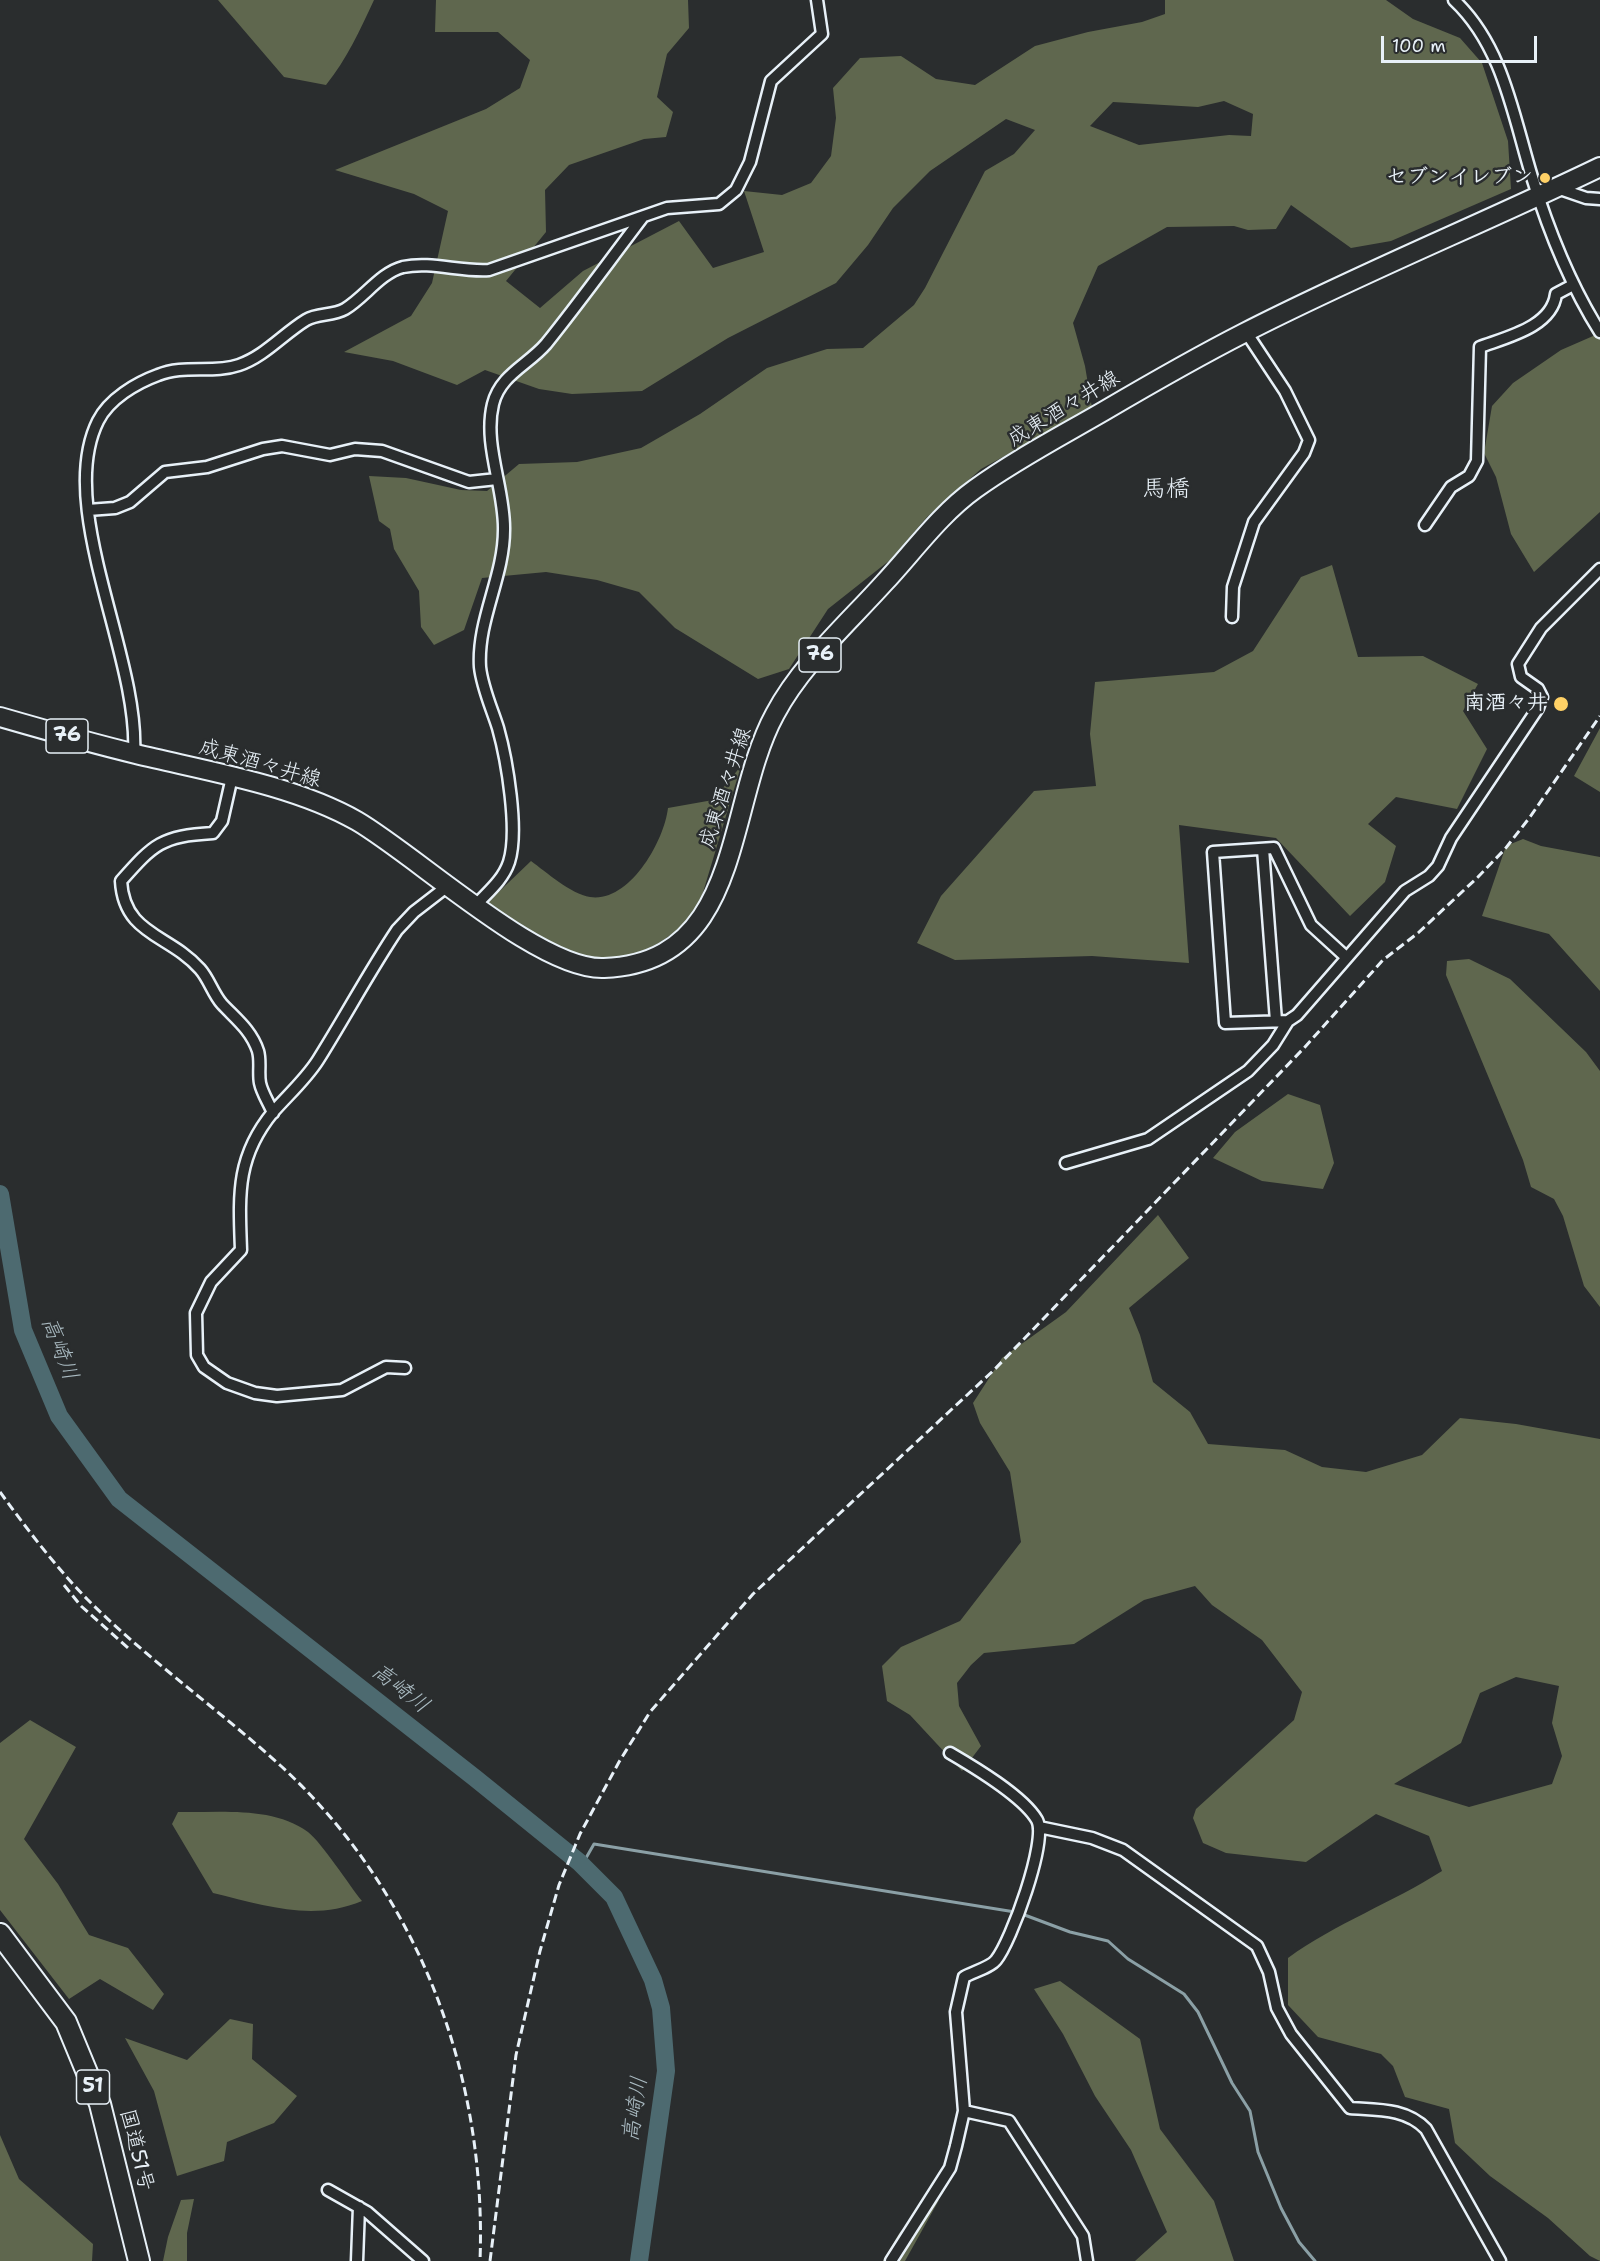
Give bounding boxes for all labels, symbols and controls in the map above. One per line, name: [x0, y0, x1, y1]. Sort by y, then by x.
scale bar: [1384, 24, 1540, 62]
text: 100 m: [1392, 34, 1446, 58]
place label: セブンイレブン: [1386, 165, 1533, 191]
marker: セブンイレブン: [1538, 171, 1552, 185]
street label: 成東酒々井線: [1004, 366, 1124, 452]
district label: 馬橋: [1142, 476, 1190, 504]
road number: 76: [799, 638, 841, 672]
place label: 南酒々井: [1464, 691, 1548, 717]
marker: 南酒々井: [1552, 695, 1570, 713]
road number: 76: [46, 719, 88, 753]
street label: 成東酒々井線: [695, 724, 757, 852]
street label: 成東酒々井線: [196, 735, 324, 793]
water label: 高崎川: [35, 1313, 83, 1385]
water label: 高崎川: [366, 1658, 434, 1720]
road number: 51: [76, 2070, 110, 2104]
water label: 高崎川: [618, 2074, 654, 2144]
street label: 国道51号: [114, 2106, 158, 2194]

